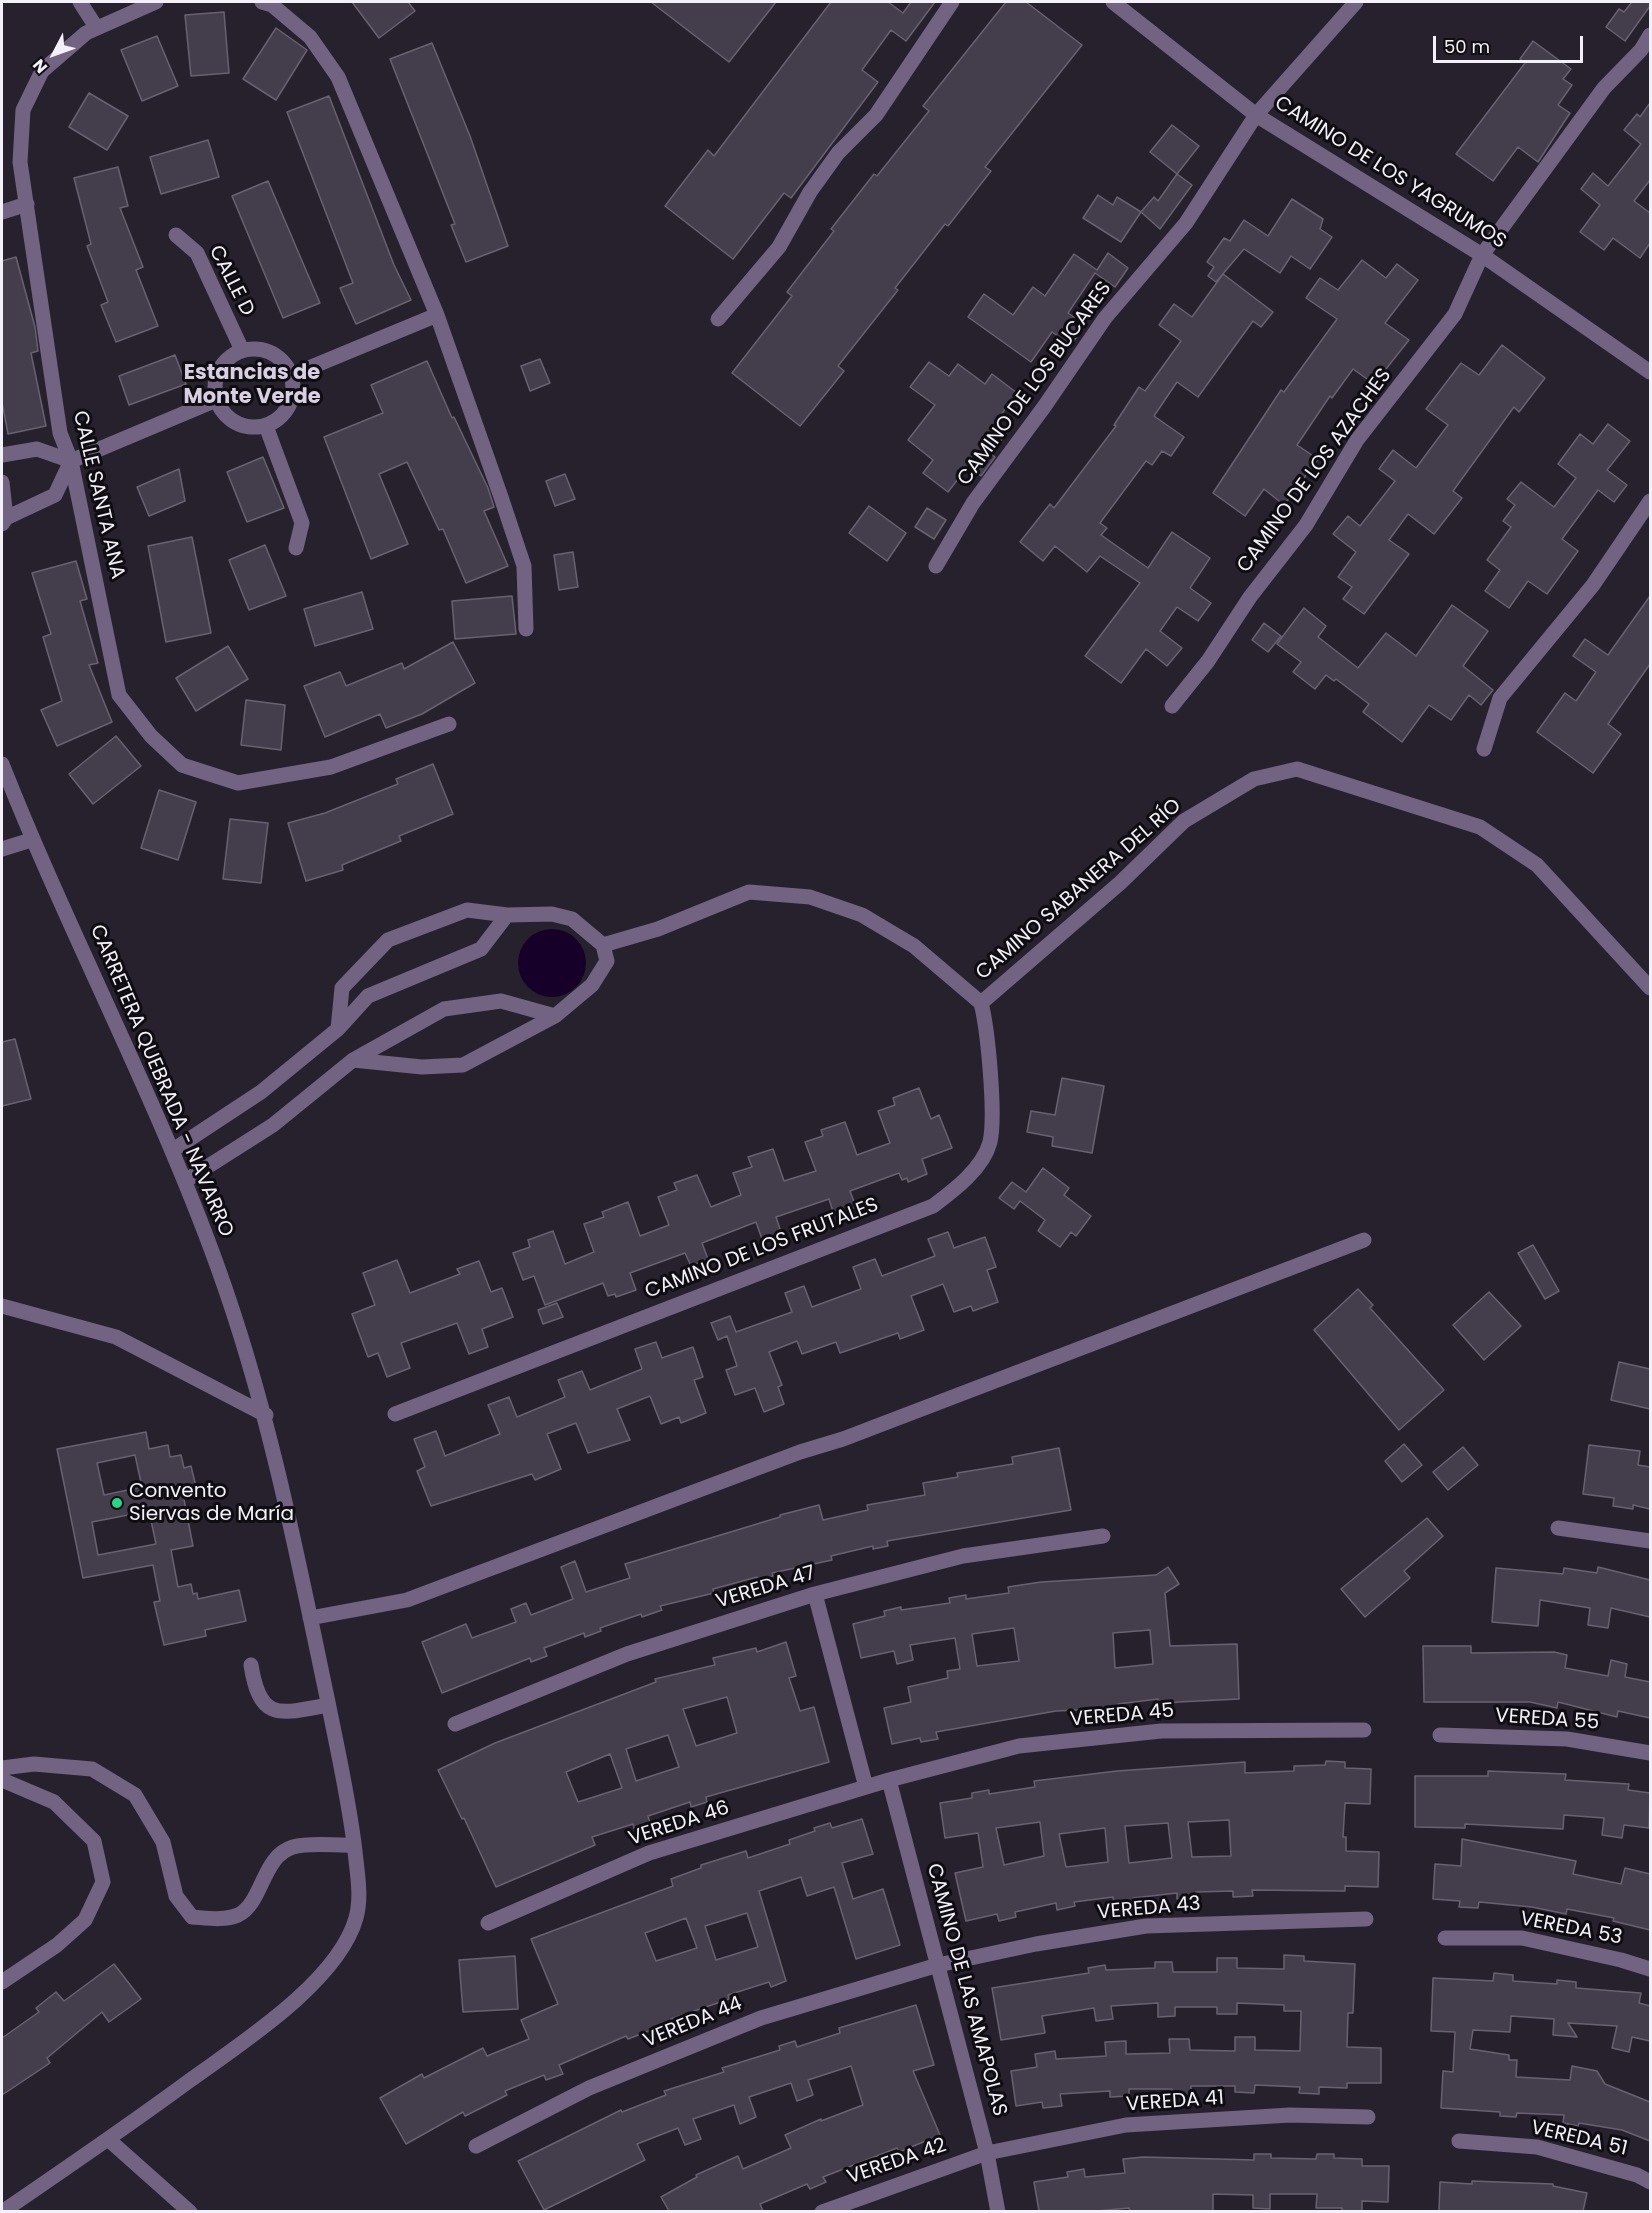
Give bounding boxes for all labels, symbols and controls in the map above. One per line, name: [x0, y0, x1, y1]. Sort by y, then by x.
north arrow: [24, 24, 84, 84]
scale bar: [1436, 24, 1586, 62]
text: 50 m: [1444, 34, 1490, 59]
text: N: [27, 54, 53, 78]
street label: CAMINO DE LOS YAGRUMOS: [1270, 92, 1510, 254]
street label: CALLE D: [203, 242, 259, 320]
street label: CAMINO DE LOS BUCARES: [953, 277, 1117, 491]
district label: Estancias de Monte Verde: [183, 361, 321, 411]
street label: CAMINO DE LOS AZACHES: [1233, 364, 1397, 578]
street label: CALLE SANTA ANA: [67, 409, 129, 581]
street label: CAMINO SABANERA DEL RÍO: [972, 794, 1186, 986]
street label: CARRETERA QUEBRADA - NAVARRO: [84, 921, 238, 1241]
street label: CAMINO DE LOS FRUTALES: [642, 1193, 882, 1305]
place label: Convento Siervas de María: [129, 1480, 294, 1527]
marker: Convento Siervas de María: [110, 1496, 124, 1510]
street label: VEREDA 47: [713, 1562, 819, 1614]
street label: VEREDA 45: [1069, 1700, 1175, 1732]
street label: VEREDA 55: [1494, 1704, 1600, 1736]
street label: VEREDA 46: [626, 1796, 732, 1852]
street label: CAMINO DE LAS AMAPOLAS: [921, 1861, 1011, 2119]
street label: VEREDA 43: [1096, 1893, 1202, 1925]
street label: VEREDA 53: [1518, 1907, 1624, 1951]
street label: VEREDA 44: [640, 1992, 746, 2054]
street label: VEREDA 41: [1125, 2087, 1225, 2117]
street label: VEREDA 51: [1528, 2116, 1630, 2162]
street label: VEREDA 42: [844, 2134, 950, 2190]

